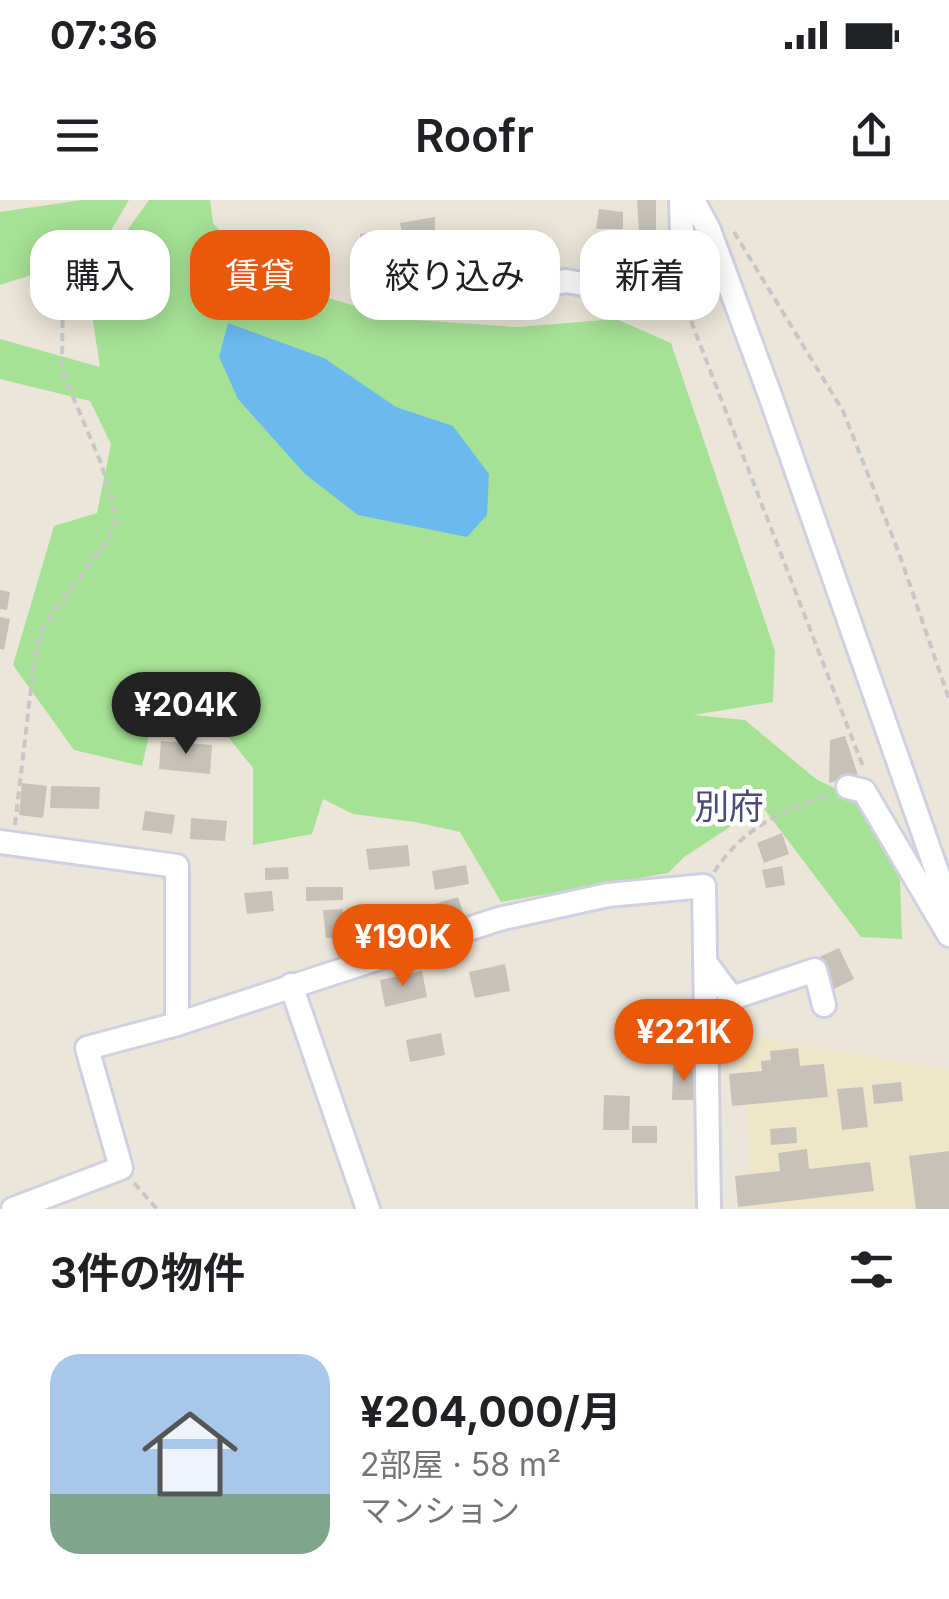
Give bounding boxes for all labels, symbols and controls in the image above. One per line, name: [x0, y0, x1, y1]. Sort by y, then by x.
text: 07:36: [50, 12, 158, 58]
icon: menu: [50, 108, 105, 163]
text: Roofr: [415, 108, 534, 163]
icon: share: [844, 108, 899, 163]
chip: 購入: [30, 230, 170, 320]
chip: 賃貸: [190, 230, 330, 320]
chip: 絞り込み: [350, 230, 560, 320]
chip: 新着: [580, 230, 720, 320]
pin: ¥204K: [116, 672, 256, 757]
text: ¥204K: [134, 685, 238, 724]
district label: 別府: [694, 785, 764, 827]
pin: ¥190K: [333, 904, 473, 989]
text: ¥190K: [354, 917, 452, 956]
pin: ¥221K: [614, 999, 754, 1084]
text: ¥221K: [636, 1012, 732, 1051]
icon: filters: [844, 1242, 899, 1297]
text: 3件の物件: [50, 1247, 245, 1298]
text: ¥204,000/月: [360, 1386, 622, 1437]
icon: home: [130, 1394, 250, 1514]
text: 2部屋 · 58 m²: [360, 1445, 561, 1484]
text: マンション: [360, 1491, 520, 1530]

